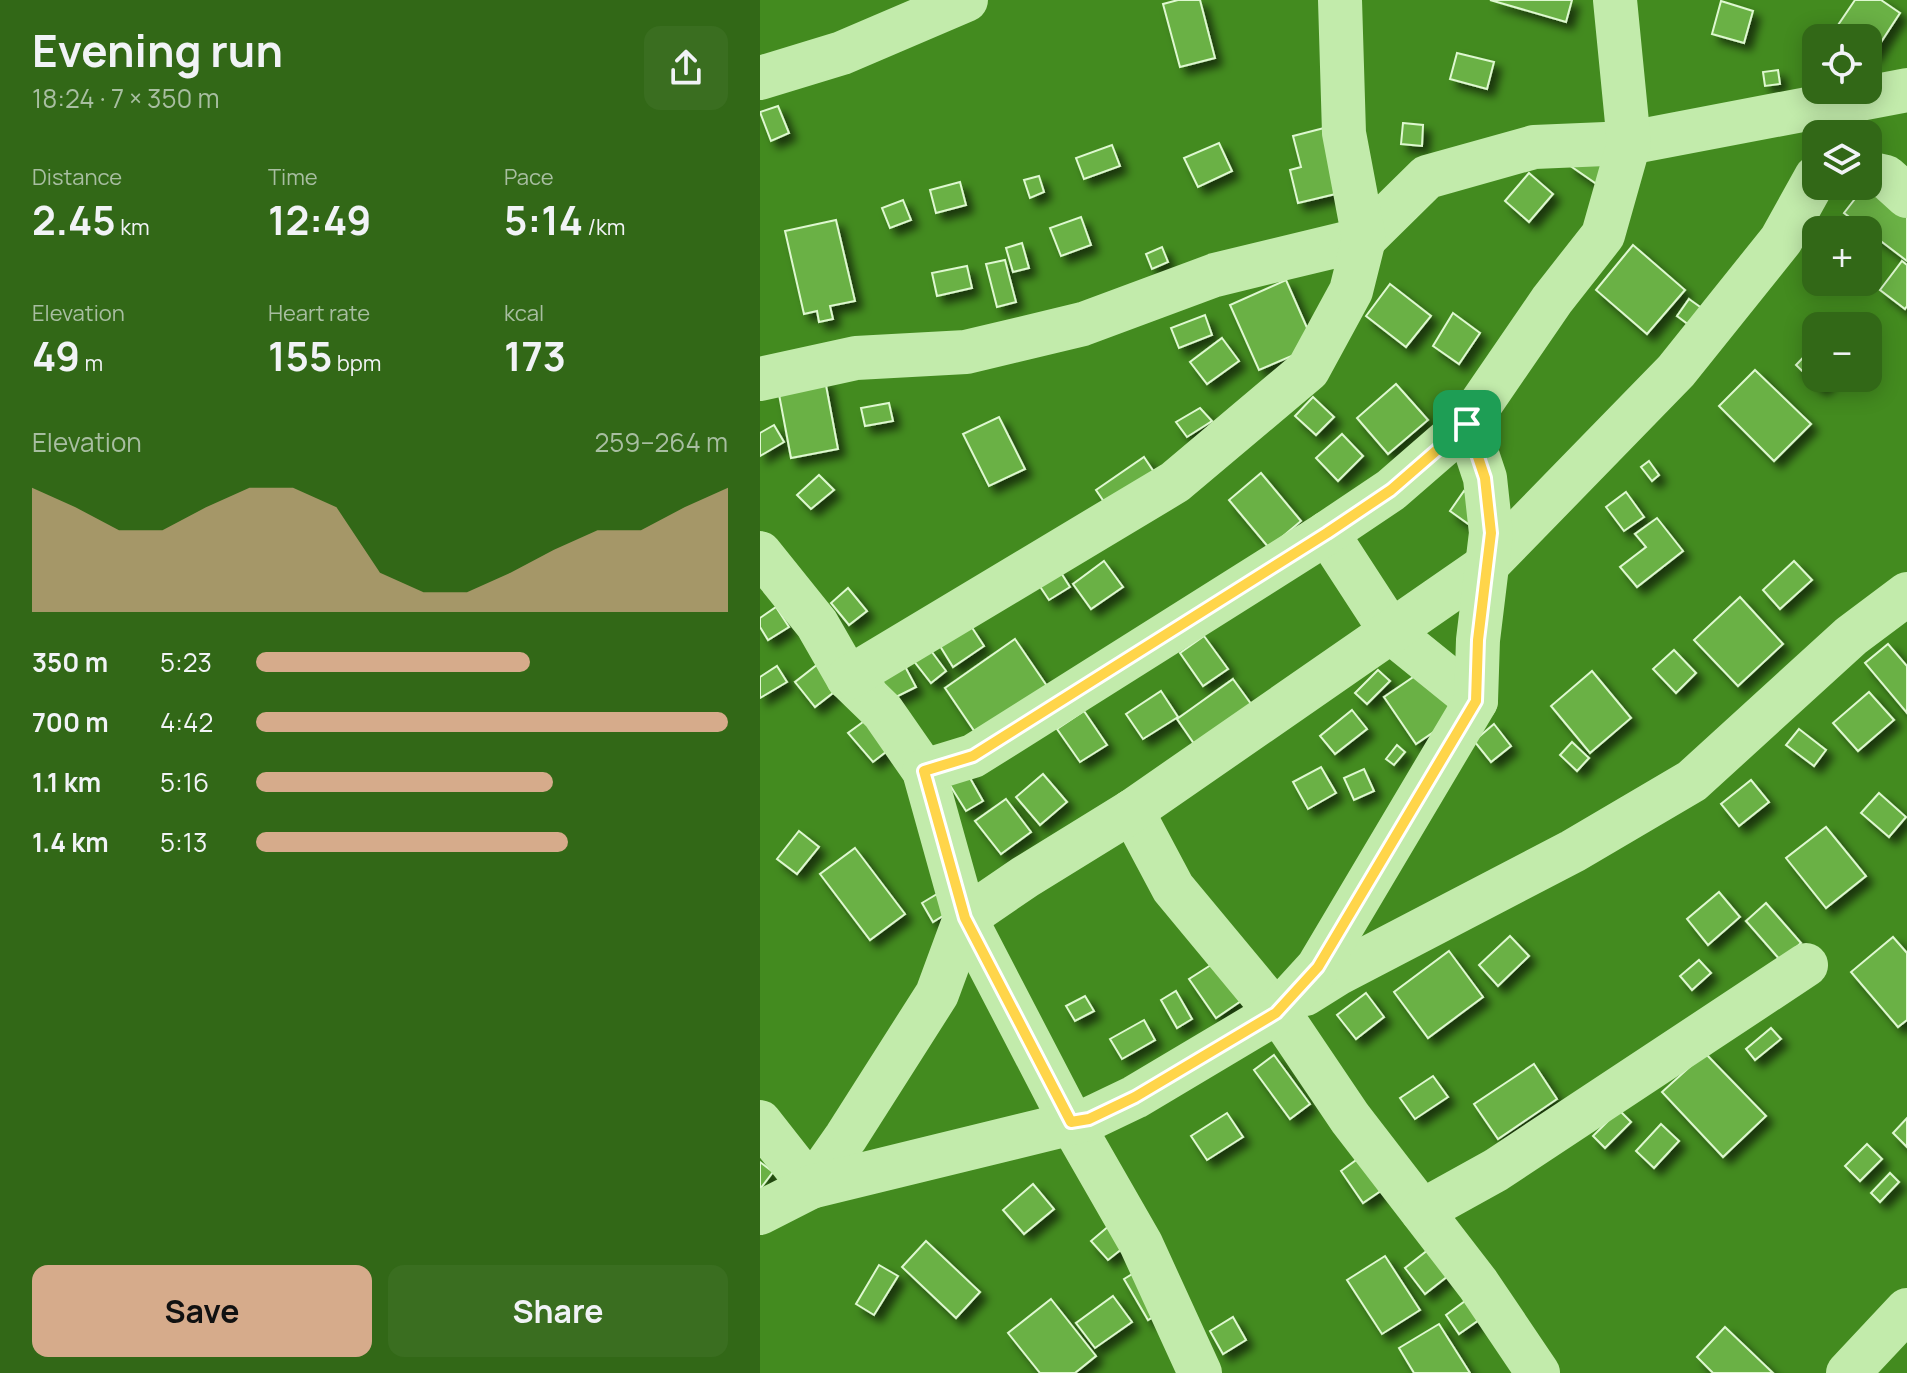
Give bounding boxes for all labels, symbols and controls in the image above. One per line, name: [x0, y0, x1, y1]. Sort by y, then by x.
text: Evening run: [32, 20, 283, 80]
map controls: [1802, 24, 1882, 392]
button: locate: [1802, 24, 1882, 104]
button: share: [644, 26, 728, 110]
text: 18:24 · 7 × 350 m: [32, 80, 220, 116]
button: layers: [1802, 120, 1882, 200]
text: Distance: [32, 162, 122, 192]
text: Time: [268, 162, 318, 192]
text: Pace: [504, 162, 554, 192]
text: 2.45: [32, 192, 116, 247]
text: 12:49: [268, 192, 371, 247]
text: 5:14: [504, 192, 583, 247]
text: km: [116, 212, 150, 242]
text: /km: [583, 212, 626, 242]
button: +: [1802, 216, 1882, 296]
text: Elevation: [32, 298, 125, 328]
text: Heart rate: [268, 298, 370, 328]
text: kcal: [504, 298, 544, 328]
button: −: [1802, 312, 1882, 392]
text: 49: [32, 328, 80, 383]
text: 155: [268, 328, 332, 383]
text: 173: [504, 328, 566, 383]
text: m: [80, 348, 103, 378]
text: bpm: [332, 348, 382, 378]
pin: [1433, 390, 1501, 458]
icon: arrive: [1445, 402, 1489, 446]
text: Elevation: [32, 424, 142, 460]
text: 259–264 m: [594, 424, 728, 460]
text: 350 m: [32, 644, 108, 680]
text: 5:23: [160, 644, 212, 680]
text: 700 m: [32, 704, 109, 740]
text: 4:42: [160, 704, 213, 740]
text: 1.1 km: [32, 764, 101, 800]
text: 5:16: [160, 764, 209, 800]
text: 1.4 km: [32, 824, 109, 860]
text: 5:13: [160, 824, 207, 860]
button: Save: [32, 1265, 372, 1357]
button: Share: [388, 1265, 728, 1357]

